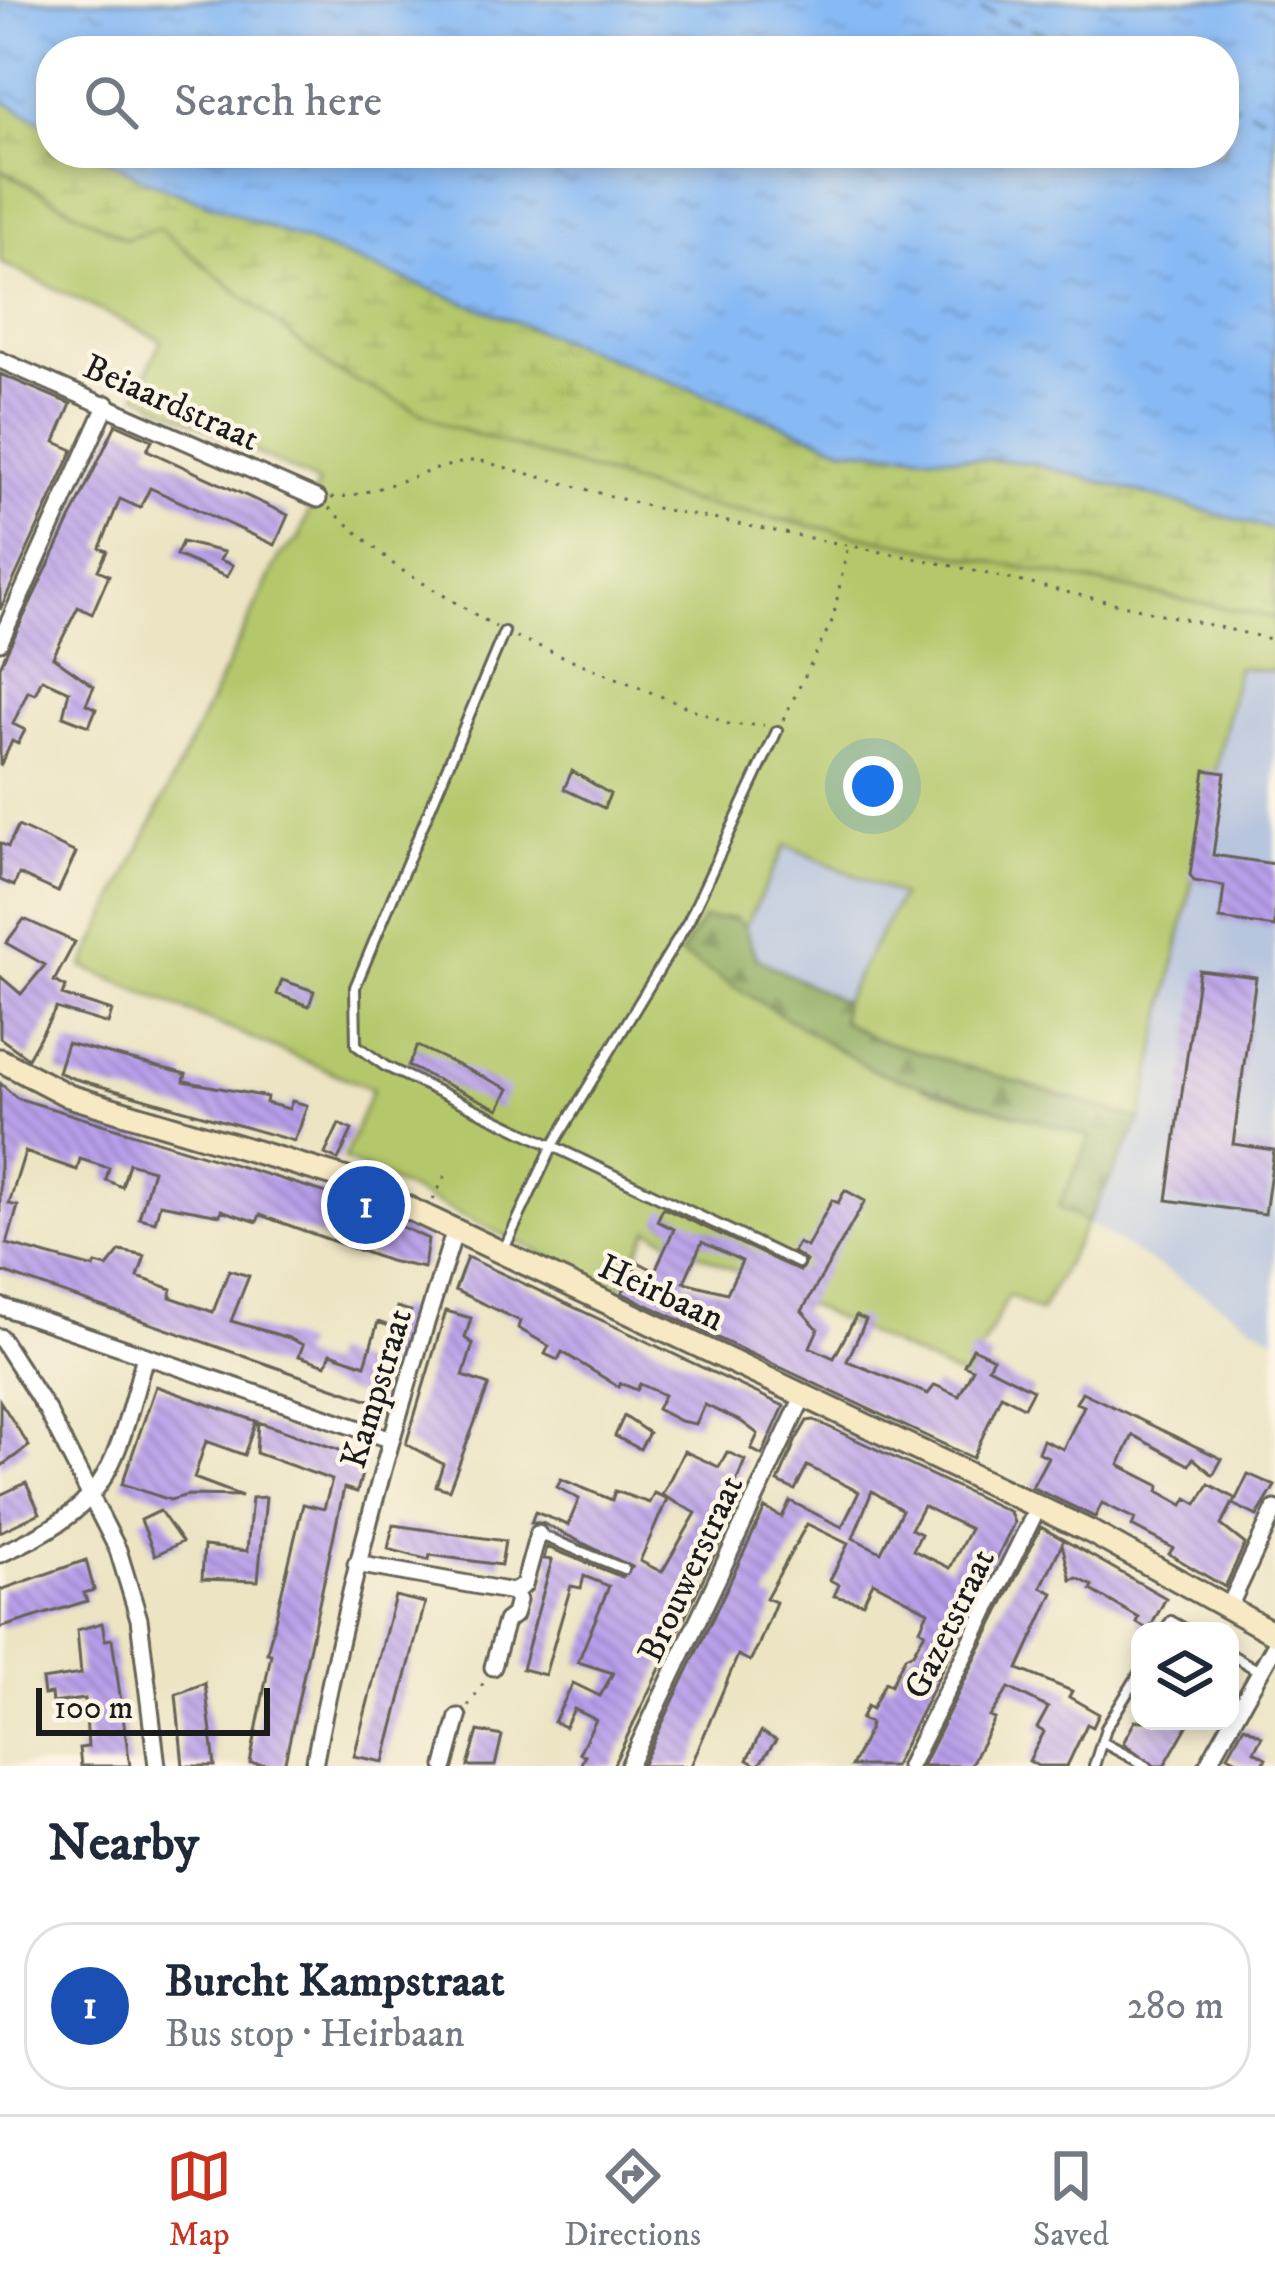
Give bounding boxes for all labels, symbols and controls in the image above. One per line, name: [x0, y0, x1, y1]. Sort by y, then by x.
search box: [36, 36, 1239, 168]
icon: search: [78, 69, 144, 135]
text: Search here: [174, 74, 382, 130]
street label: Beiaardstraat: [76, 345, 266, 462]
your location: [843, 756, 903, 816]
pin: 1: [327, 1160, 405, 1250]
street label: Heirbaan: [591, 1245, 731, 1342]
street label: Kampstraat: [332, 1303, 423, 1474]
street label: Brouwerstraat: [628, 1468, 754, 1670]
street label: Gazetstraat: [895, 1542, 1006, 1707]
map controls: [1131, 1622, 1239, 1730]
button: layers: [1131, 1622, 1239, 1730]
scale bar: [36, 1682, 270, 1735]
text: 100 m: [54, 1688, 133, 1729]
text: Nearby: [48, 1812, 199, 1876]
text: Burcht Kampstraat: [165, 1954, 505, 2010]
text: 1: [83, 1982, 97, 2031]
text: 280 m: [1127, 1982, 1224, 2031]
text: Bus stop · Heirbaan: [165, 2010, 465, 2059]
tab: Map: [166, 2143, 232, 2256]
tab: Directions: [564, 2143, 701, 2256]
tab: Saved: [1033, 2143, 1109, 2256]

